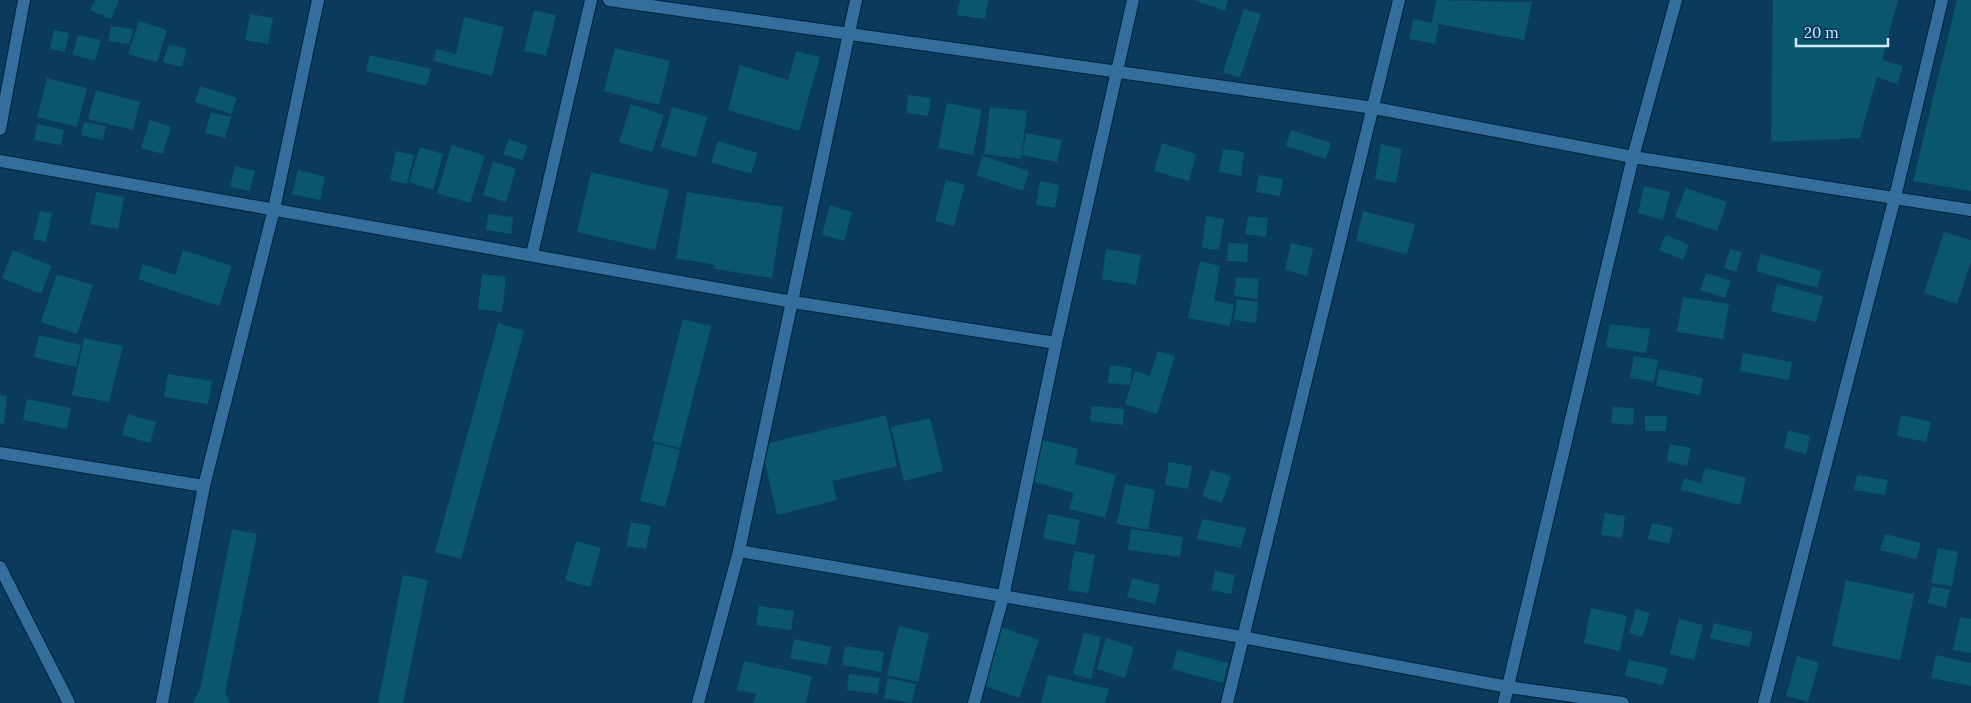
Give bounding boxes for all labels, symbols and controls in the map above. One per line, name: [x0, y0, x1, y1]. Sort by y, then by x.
scale bar: [1796, 15, 1888, 47]
text: 20 m: [1804, 23, 1839, 42]

